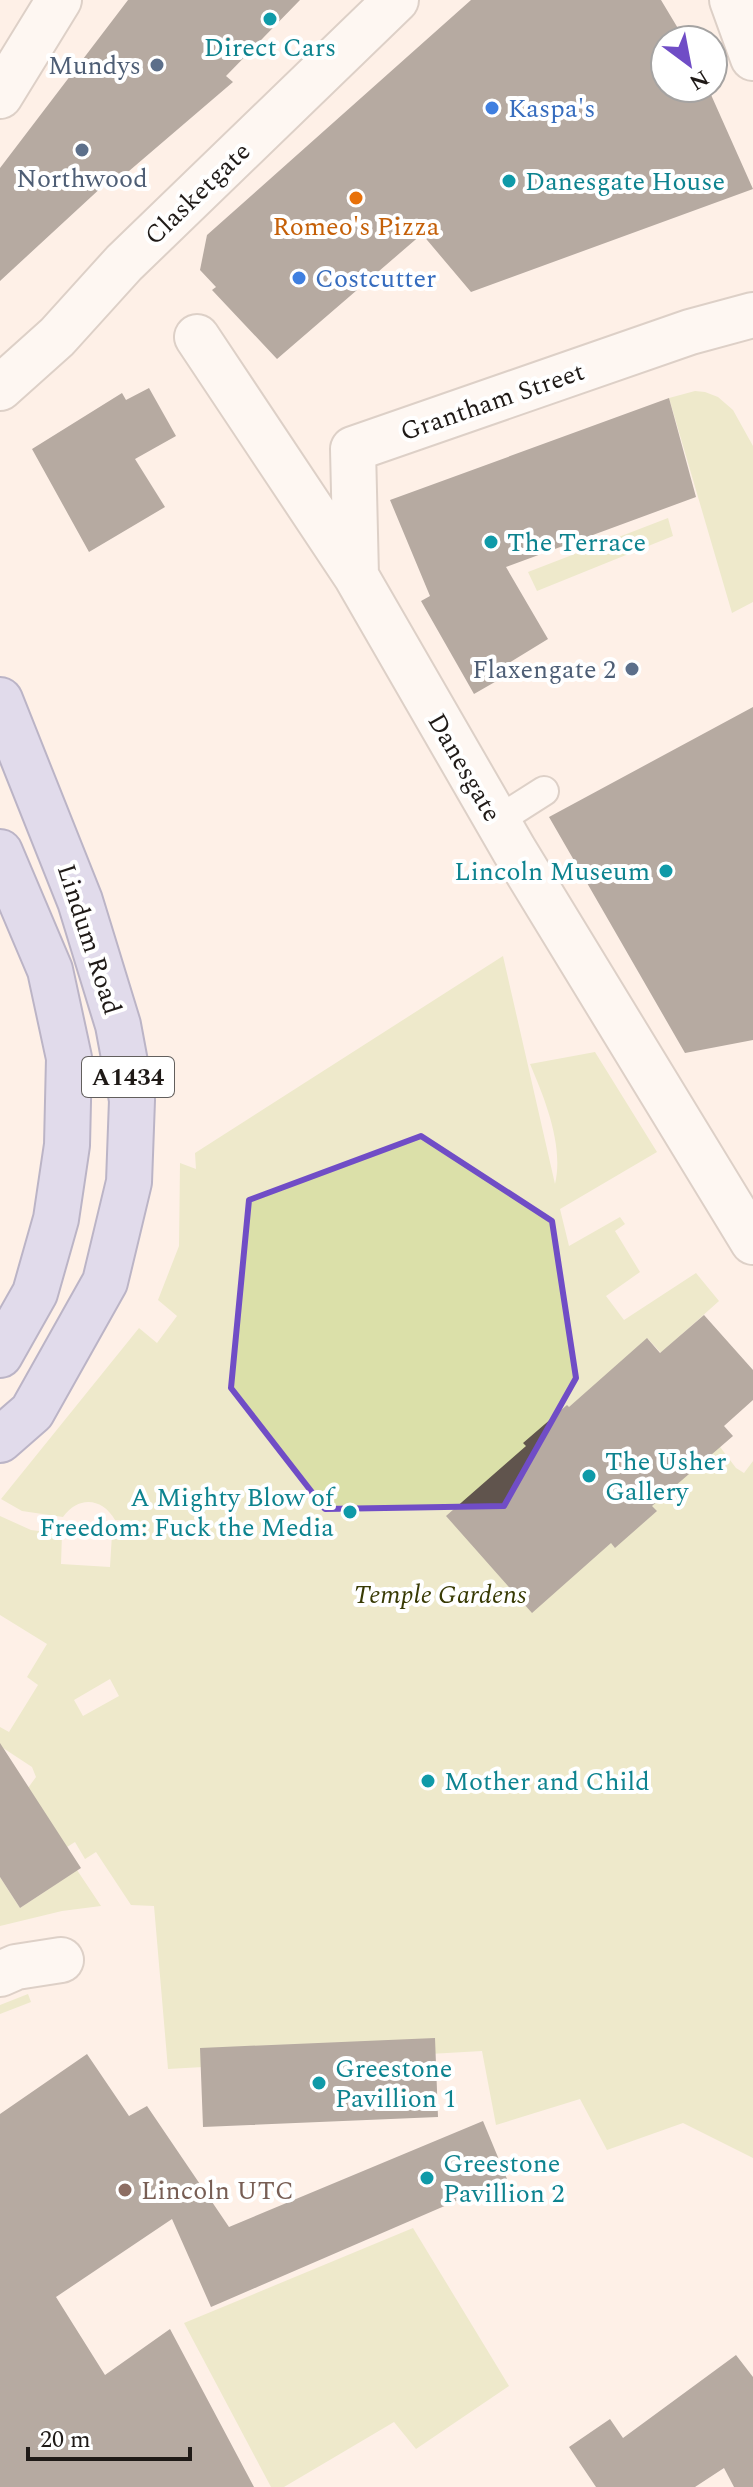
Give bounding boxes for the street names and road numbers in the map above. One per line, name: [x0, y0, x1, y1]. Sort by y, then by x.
street label: Clasketgate: [135, 133, 260, 255]
street label: Grantham Street: [395, 352, 590, 452]
street label: Danesgate: [417, 706, 511, 829]
street label: Lindum Road: [46, 859, 132, 1020]
road number: A1434: [82, 1057, 174, 1097]

